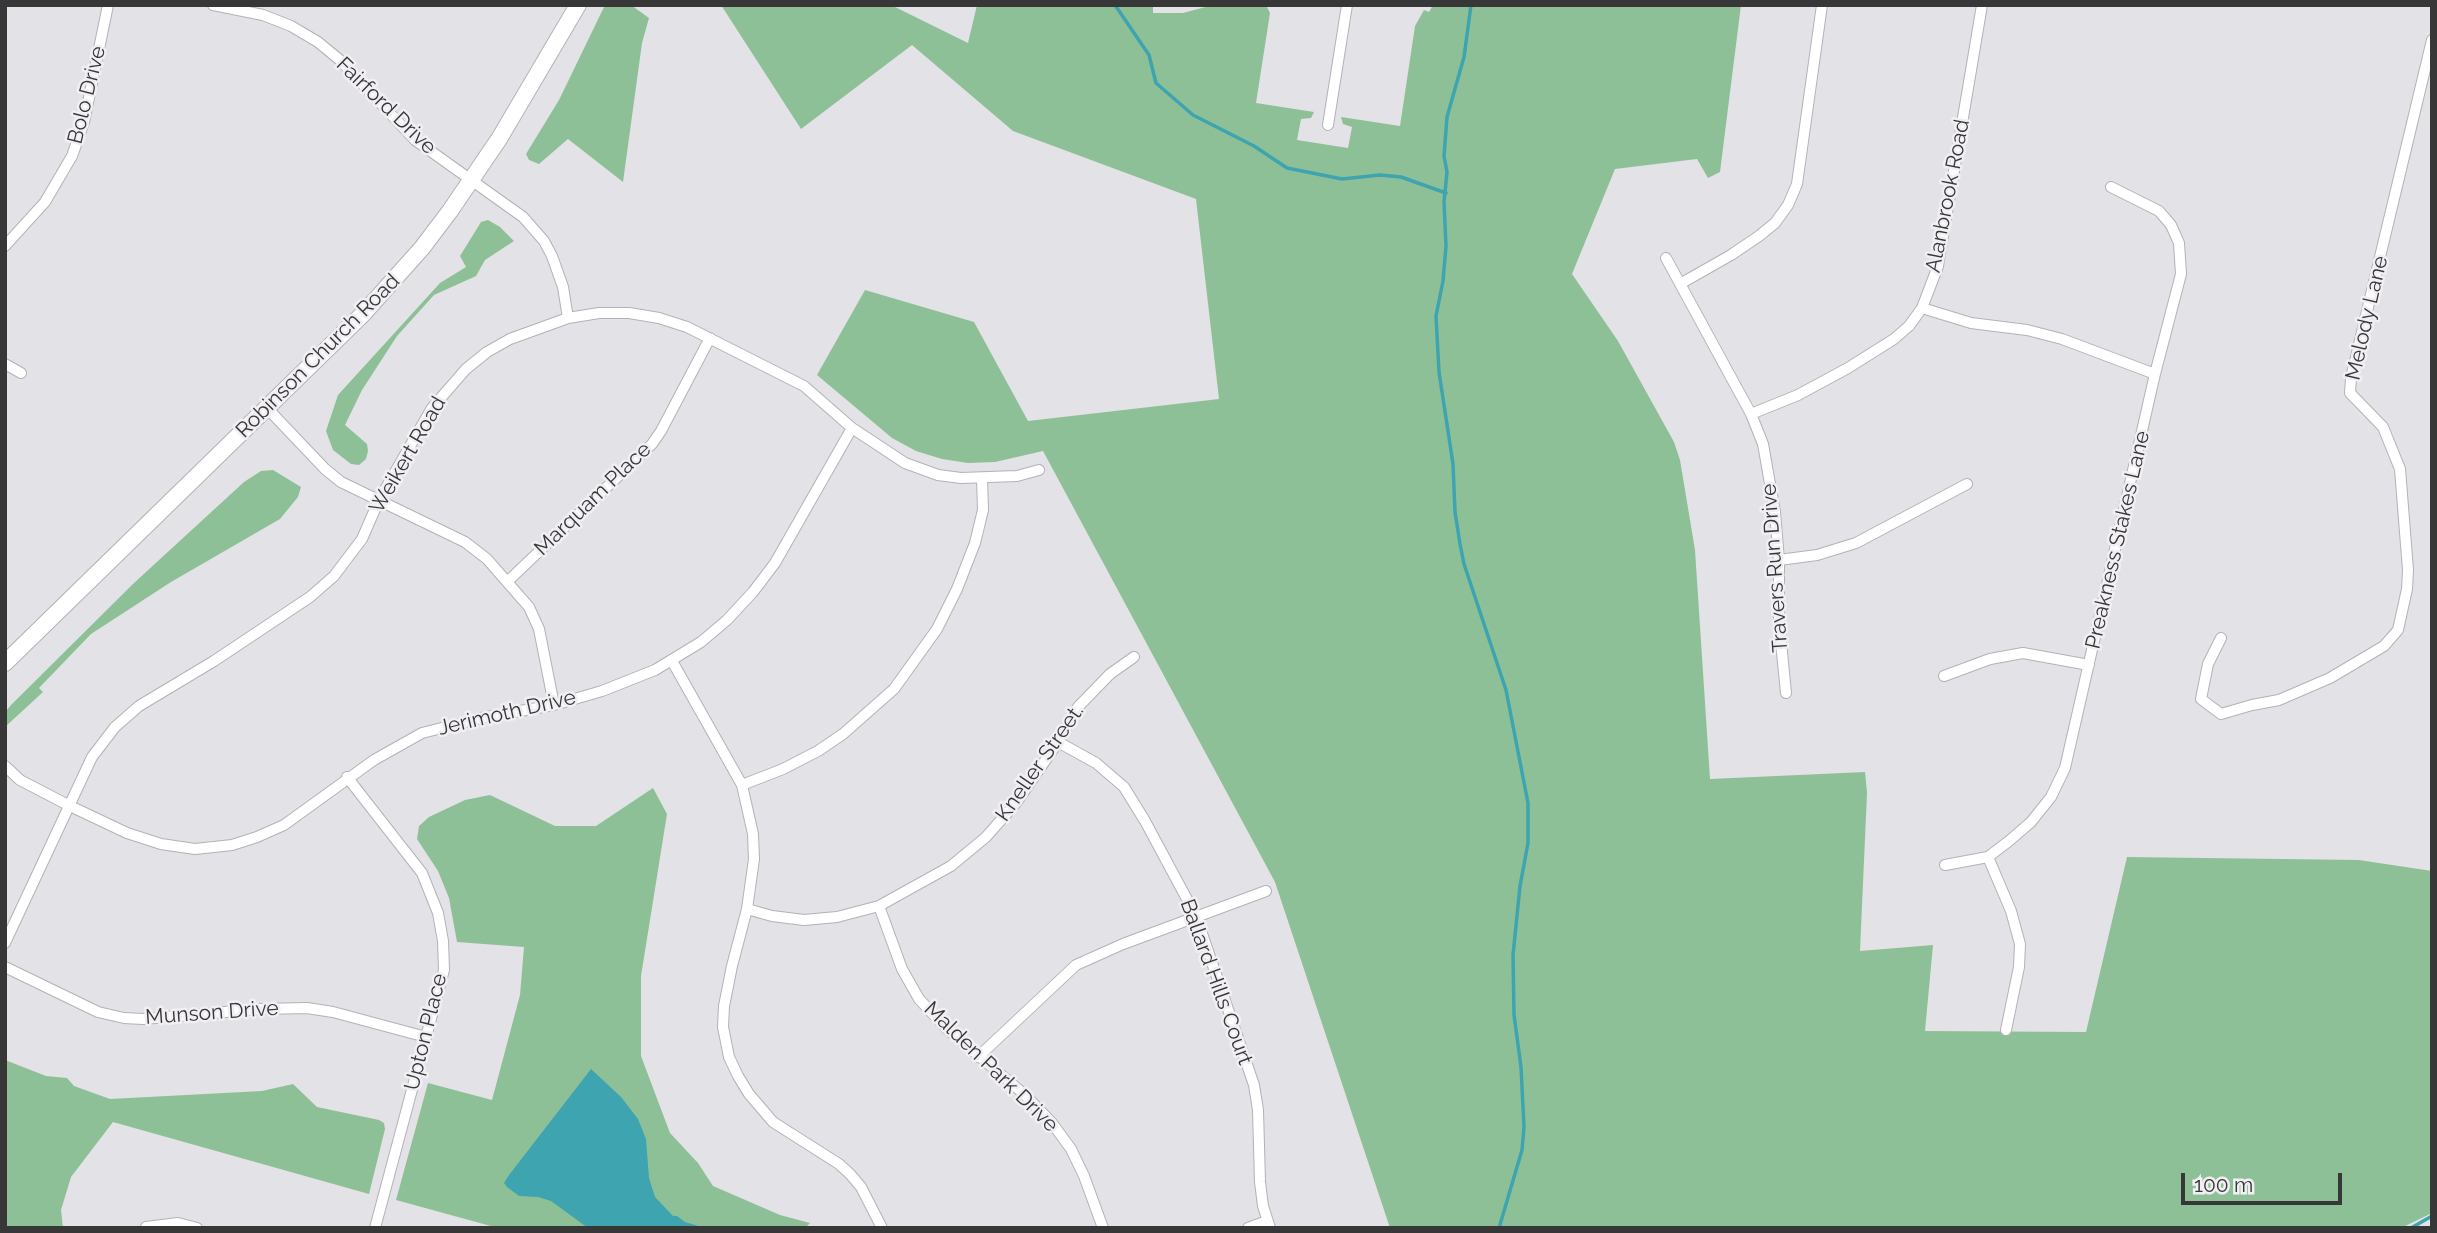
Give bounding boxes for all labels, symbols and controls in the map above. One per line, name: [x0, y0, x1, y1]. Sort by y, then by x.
street label: Bolo Drive: [63, 43, 111, 147]
street label: Fairford Drive: [331, 52, 441, 160]
street label: Alanbrook Road: [1921, 117, 1975, 275]
street label: Melody Lane: [2340, 253, 2394, 383]
street label: Robinson Church Road: [231, 269, 405, 443]
street label: Weikert Road: [364, 392, 452, 518]
street label: Preakness Stakes Lane: [2081, 429, 2155, 651]
street label: Marquam Place: [529, 437, 657, 561]
street label: Travers Run Drive: [1757, 483, 1793, 653]
street label: Jerimoth Drive: [436, 685, 578, 741]
street label: Kneller Street.: [990, 700, 1090, 826]
street label: Ballard Hills Court: [1174, 896, 1258, 1068]
street label: Upton Place: [399, 971, 453, 1093]
street label: Munson Drive: [145, 996, 279, 1030]
street label: Malden Park Drive: [919, 997, 1063, 1137]
scale bar: [2185, 1160, 2346, 1204]
text: 100 m: [2194, 1172, 2253, 1197]

